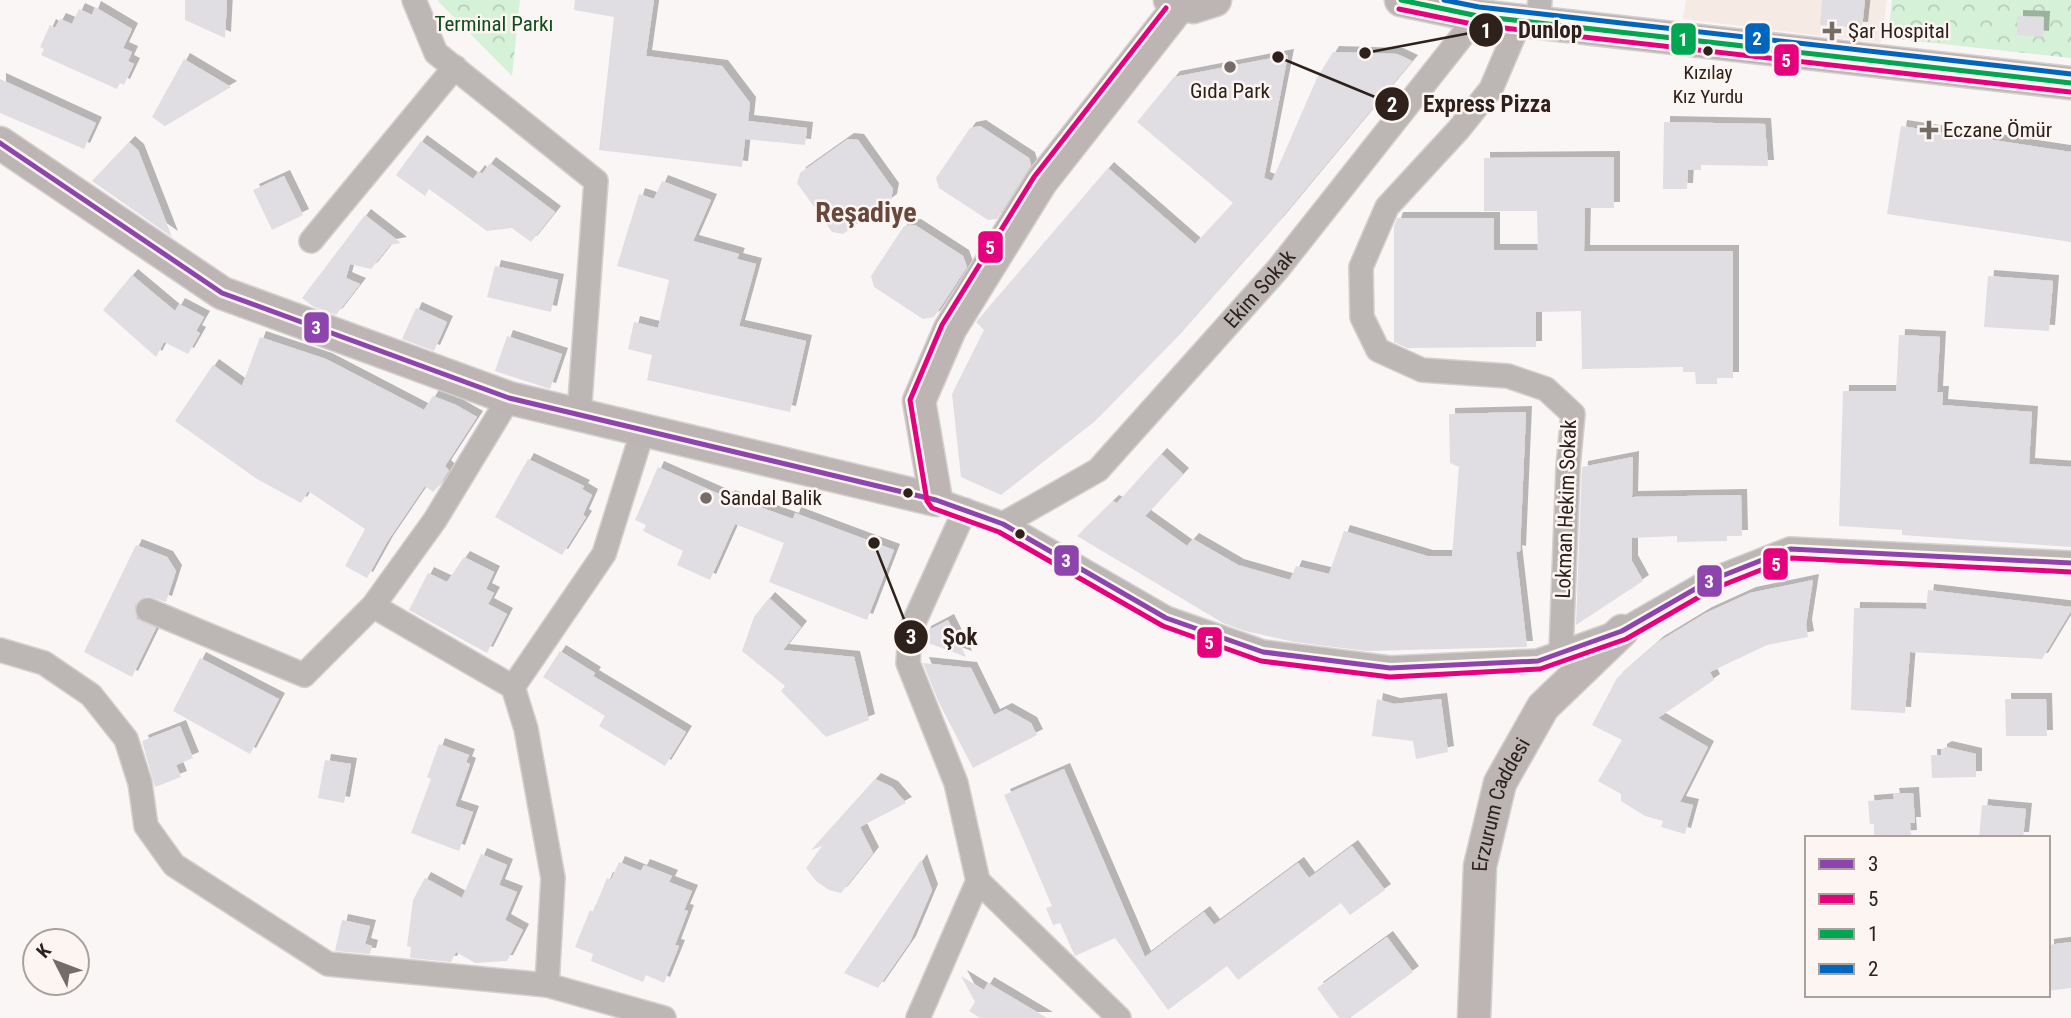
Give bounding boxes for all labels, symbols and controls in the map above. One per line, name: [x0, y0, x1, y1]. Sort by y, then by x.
callout: Dunlop: [1469, 8, 1596, 52]
park label: Terminal Parkı: [434, 12, 554, 36]
text: Dunlop: [1518, 17, 1582, 44]
text: 1: [1481, 19, 1491, 43]
place label: Şar Hospital: [1848, 19, 1950, 43]
marker: Şar Hospital: [1822, 21, 1842, 41]
line badge: 1: [1670, 22, 1697, 56]
line badge: 2: [1744, 22, 1771, 55]
text: 2: [1752, 27, 1762, 50]
text: 1: [1678, 28, 1688, 51]
line badge: 5: [1773, 43, 1800, 77]
marker: Kızılay Kız Yurdu: [1701, 44, 1715, 58]
text: 5: [1781, 49, 1791, 72]
marker: Gıda Park: [1222, 59, 1238, 75]
place label: Kızılay Kız Yurdu: [1673, 61, 1743, 108]
place label: Gıda Park: [1190, 79, 1271, 103]
callout: Express Pizza: [1374, 82, 1565, 126]
text: Express Pizza: [1423, 91, 1551, 118]
text: 2: [1387, 93, 1397, 117]
place label: Eczane Ömür: [1943, 118, 2052, 142]
marker: Eczane Ömür: [1921, 122, 1937, 138]
district label: Reşadiye: [815, 196, 917, 229]
line badge: 5: [977, 230, 1004, 264]
text: 5: [985, 236, 995, 259]
street label: Ekim Sokak: [1219, 245, 1301, 333]
line badge: 3: [303, 311, 330, 344]
text: 3: [311, 316, 321, 339]
street label: Lokman Hekim Sokak: [1551, 419, 1581, 599]
place label: Sandal Balik: [720, 486, 822, 510]
unlabelled marker: [901, 486, 915, 500]
marker: Sandal Balik: [698, 490, 714, 506]
unlabelled marker: [1013, 527, 1027, 541]
line badge: 3: [1053, 544, 1080, 577]
line badge: 5: [1762, 547, 1789, 581]
text: 3: [1061, 549, 1071, 572]
text: 5: [1771, 553, 1781, 576]
line badge: 3: [1696, 564, 1723, 598]
text: 3: [1704, 570, 1714, 593]
callout: Şok: [894, 615, 992, 659]
text: Şok: [943, 624, 978, 651]
text: 3: [906, 625, 916, 649]
line badge: 5: [1196, 626, 1223, 659]
text: 5: [1204, 631, 1214, 654]
street label: Erzurum Caddesi: [1468, 734, 1535, 872]
legend: [1805, 836, 2050, 997]
text: 3: [1868, 852, 1878, 876]
text: 5: [1868, 887, 1878, 911]
text: 1: [1868, 922, 1878, 946]
north arrow: [21, 927, 91, 997]
text: K: [32, 939, 56, 963]
text: 2: [1868, 957, 1878, 981]

